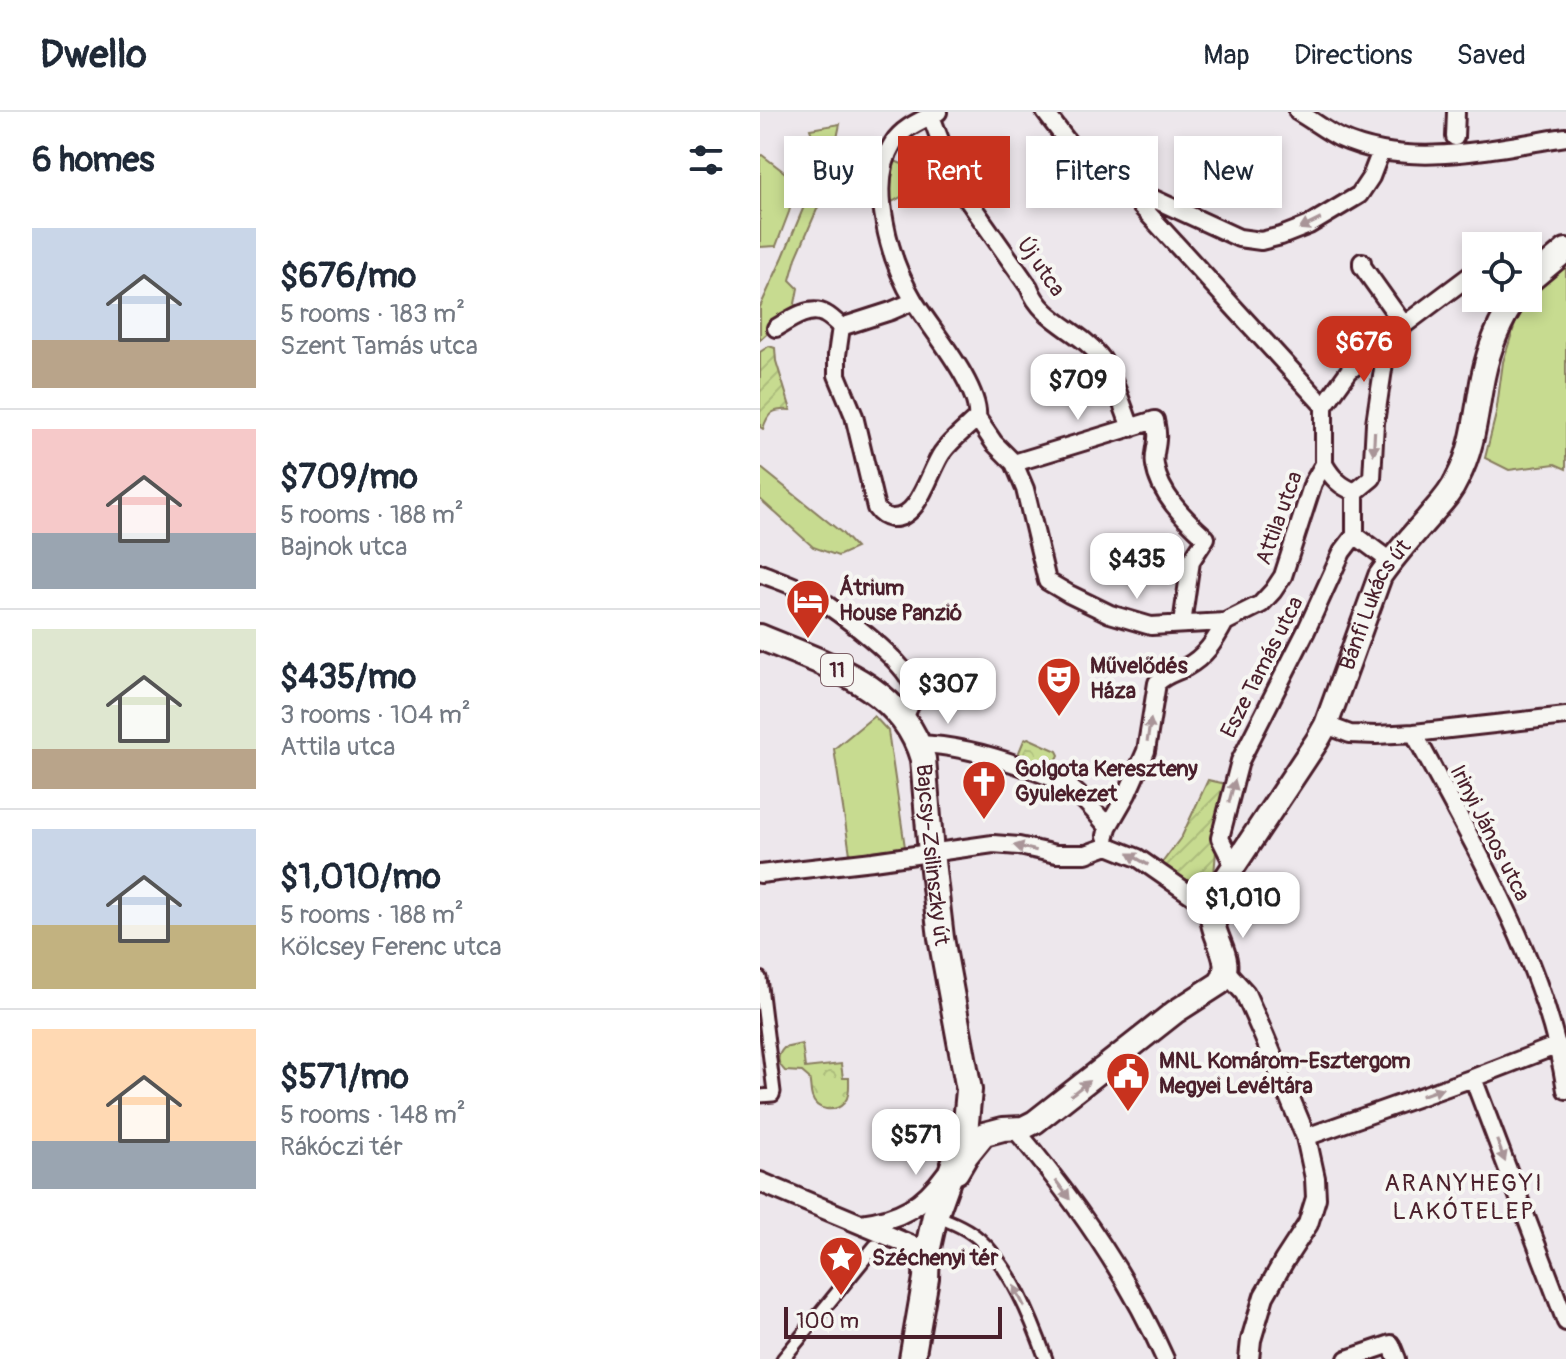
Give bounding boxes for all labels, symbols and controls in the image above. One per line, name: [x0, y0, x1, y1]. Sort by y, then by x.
text: Dwello: [40, 31, 147, 79]
text: Map: [1203, 38, 1250, 73]
text: Directions: [1294, 38, 1413, 73]
text: Saved: [1457, 38, 1526, 73]
chip: Buy: [784, 136, 882, 208]
chip: Rent: [898, 136, 1010, 208]
chip: Filters: [1026, 136, 1158, 208]
chip: New: [1174, 136, 1282, 208]
icon: filters: [684, 138, 728, 182]
text: 6 homes: [32, 139, 155, 182]
one-way arrow: [1299, 217, 1322, 231]
street label: Új utca: [1011, 232, 1071, 302]
map controls: [1462, 232, 1542, 312]
button: locate: [1462, 232, 1542, 312]
text: $676/mo: [280, 255, 416, 298]
icon: home: [96, 260, 192, 356]
text: 5 rooms · 183 m²: [280, 298, 465, 330]
pin: $676: [1317, 316, 1411, 384]
text: $676: [1335, 326, 1393, 358]
text: Szent Tamás utca: [280, 330, 478, 362]
pin: $709: [1031, 354, 1125, 422]
text: $709: [1049, 364, 1108, 396]
one-way arrow: [1367, 431, 1380, 456]
text: $709/mo: [280, 456, 418, 499]
icon: home: [96, 461, 192, 557]
street label: Attila utca: [1249, 467, 1309, 569]
text: 5 rooms · 188 m²: [280, 499, 464, 531]
text: Bajnok utca: [280, 531, 407, 563]
pin: $435: [1090, 533, 1184, 601]
street label: Bánfi Lukács út: [1333, 533, 1417, 674]
text: $435: [1108, 543, 1166, 575]
place label: Átrium House Panzió: [839, 574, 962, 627]
hotel icon: Átrium House Panzió: [784, 577, 832, 640]
street label: Esze Tamás utca: [1214, 591, 1310, 743]
place label: Művelődés Háza: [1090, 652, 1188, 705]
road number: 11: [821, 654, 853, 686]
theatre icon: Művelődés Háza: [1035, 655, 1083, 718]
text: $435/mo: [280, 656, 416, 699]
pin: $307: [901, 658, 995, 726]
icon: home: [96, 661, 192, 757]
text: $307: [918, 668, 978, 700]
text: 3 rooms · 104 m²: [280, 699, 471, 731]
one-way arrow: [1143, 718, 1156, 743]
text: Attila utca: [280, 731, 395, 763]
place label: Golgota Kereszteny Gyulekezet: [1015, 755, 1198, 808]
church icon: Golgota Kereszteny Gyulekezet: [960, 758, 1008, 821]
street label: Irinyi János utca: [1444, 760, 1536, 906]
street label: Bajcsy-Zsilinszky út: [909, 763, 956, 948]
one-way arrow: [1227, 778, 1239, 803]
one-way arrow: [1012, 841, 1037, 854]
one-way arrow: [1127, 852, 1149, 866]
text: $1,010/mo: [280, 856, 441, 899]
icon: home: [96, 861, 192, 957]
pin: $1,010: [1178, 872, 1308, 940]
text: $1,010: [1205, 882, 1281, 914]
text: 5 rooms · 188 m²: [280, 899, 464, 931]
text: Kölcsey Ferenc utca: [280, 931, 502, 963]
place label: MNL Komárom-Esztergom Megyei Levéltára: [1159, 1047, 1411, 1100]
public building icon: MNL Komárom-Esztergom Megyei Levéltára: [1104, 1050, 1152, 1113]
text: $571/mo: [280, 1056, 409, 1099]
icon: home: [96, 1061, 192, 1157]
one-way arrow: [1070, 1080, 1090, 1097]
one-way arrow: [1420, 1085, 1444, 1098]
text: 5 rooms · 148 m²: [280, 1099, 466, 1131]
pin: $571: [869, 1109, 963, 1177]
text: $571: [890, 1119, 942, 1151]
text: Rákóczi tér: [280, 1131, 403, 1163]
one-way arrow: [1495, 1139, 1508, 1163]
district label: ARANYHEGYI LAKÓTELEP: [1384, 1169, 1544, 1226]
one-way arrow: [1054, 1180, 1070, 1200]
place icon: Széchenyi tér: [817, 1234, 865, 1297]
place label: Széchenyi tér: [872, 1244, 1000, 1272]
one-way arrow: [1012, 1284, 1025, 1307]
scale bar: [784, 1303, 1002, 1339]
text: 100 m: [796, 1307, 859, 1335]

